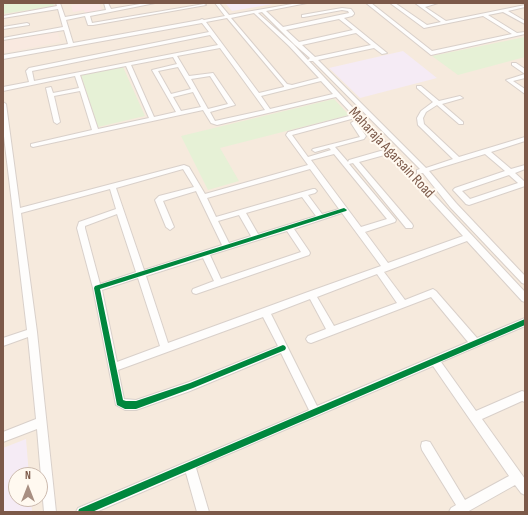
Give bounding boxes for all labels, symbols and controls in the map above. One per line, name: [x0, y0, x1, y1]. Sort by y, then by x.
street label: Maharaja Agarsain Road: [344, 104, 438, 202]
north arrow: [8, 467, 48, 507]
text: N: [25, 469, 31, 482]

